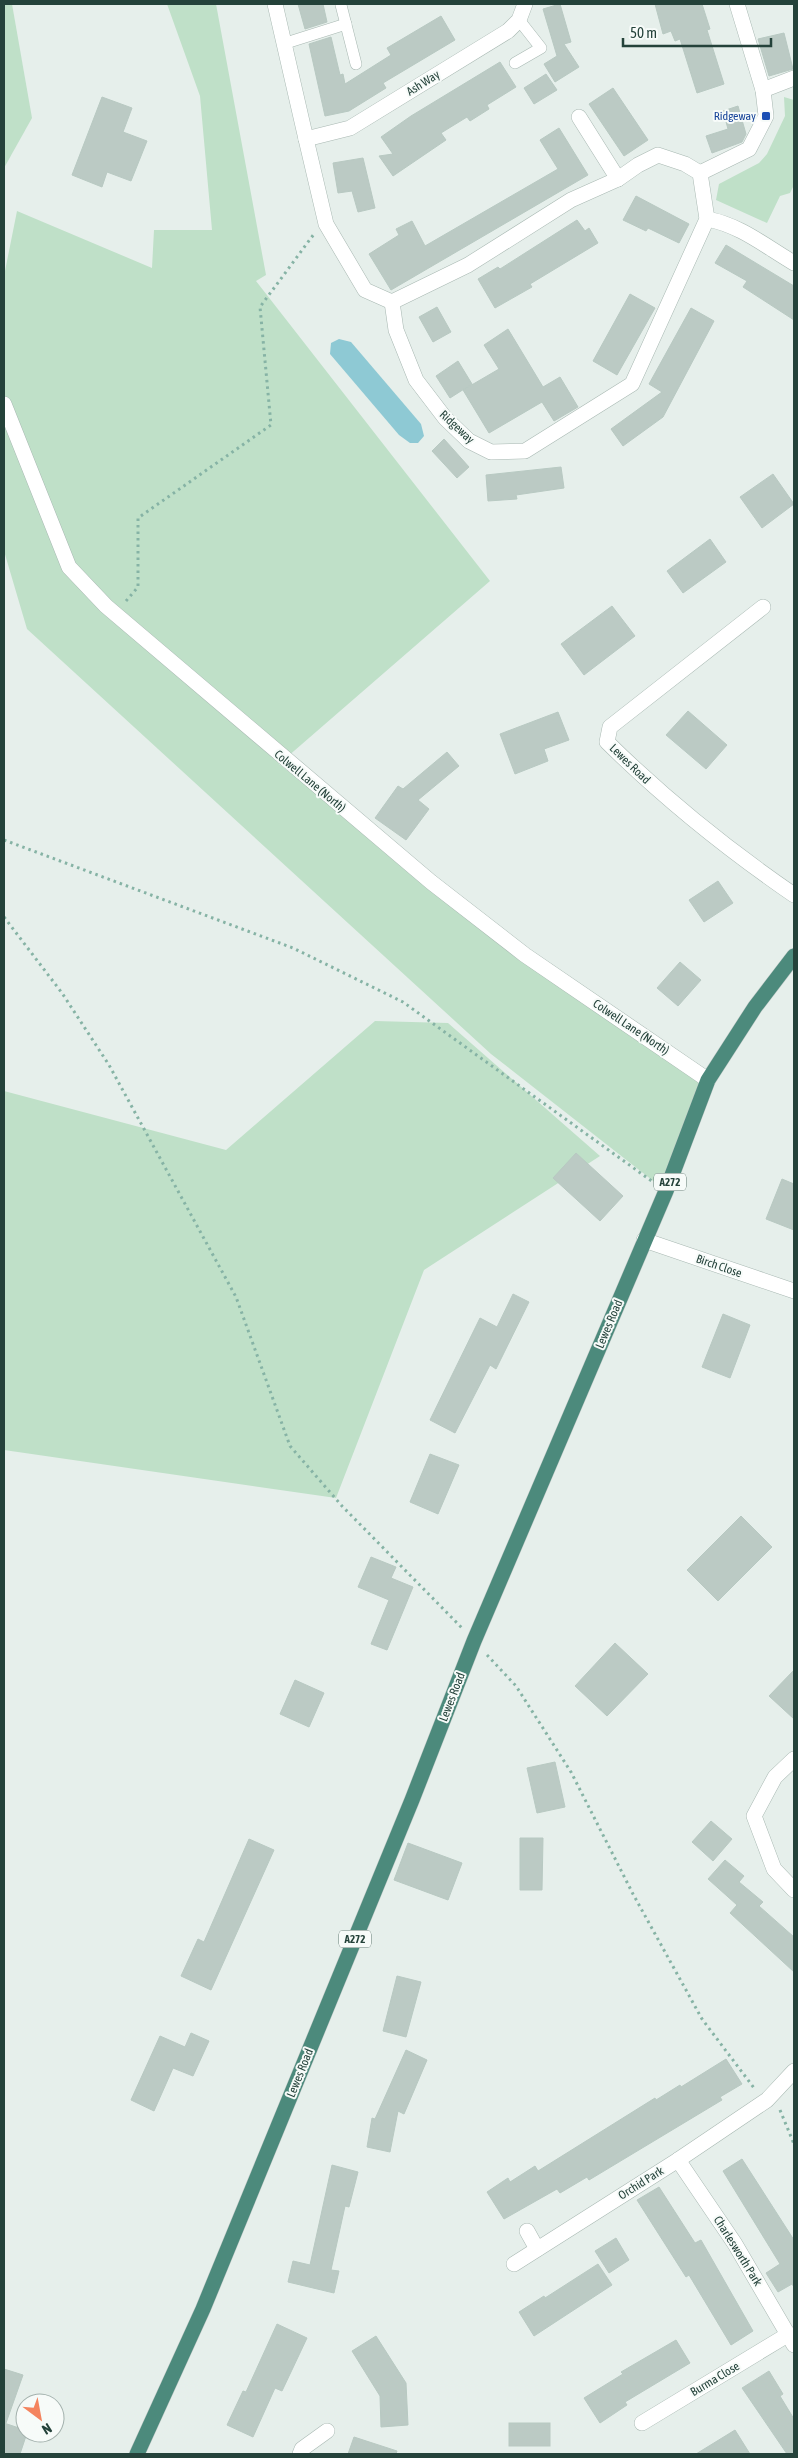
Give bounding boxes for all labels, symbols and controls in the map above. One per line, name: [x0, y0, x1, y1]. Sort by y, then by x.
scale bar: [623, 15, 770, 47]
text: 50 m: [630, 24, 657, 41]
street label: Ash Way: [404, 67, 442, 99]
place label: Ridgeway: [714, 109, 756, 123]
marker: Ridgeway: [760, 110, 772, 122]
street label: Ridgeway: [437, 407, 477, 447]
street label: Lewes Road: [607, 741, 653, 787]
street label: Colwell Lane (North): [271, 747, 349, 815]
street label: Colwell Lane (North): [590, 996, 672, 1058]
road number: A272: [654, 1174, 686, 1190]
street label: Birch Close: [694, 1252, 744, 1280]
street label: Lewes Road: [593, 1298, 625, 1350]
street label: Lewes Road: [436, 1671, 468, 1723]
road number: A272: [339, 1930, 371, 1948]
street label: Lewes Road: [284, 2047, 316, 2099]
street label: Orchid Park: [616, 2163, 667, 2202]
street label: Charlesworth Park: [711, 2213, 766, 2289]
street label: Burma Close: [688, 2359, 742, 2399]
north arrow: [15, 2393, 65, 2443]
text: N: [39, 2420, 55, 2438]

